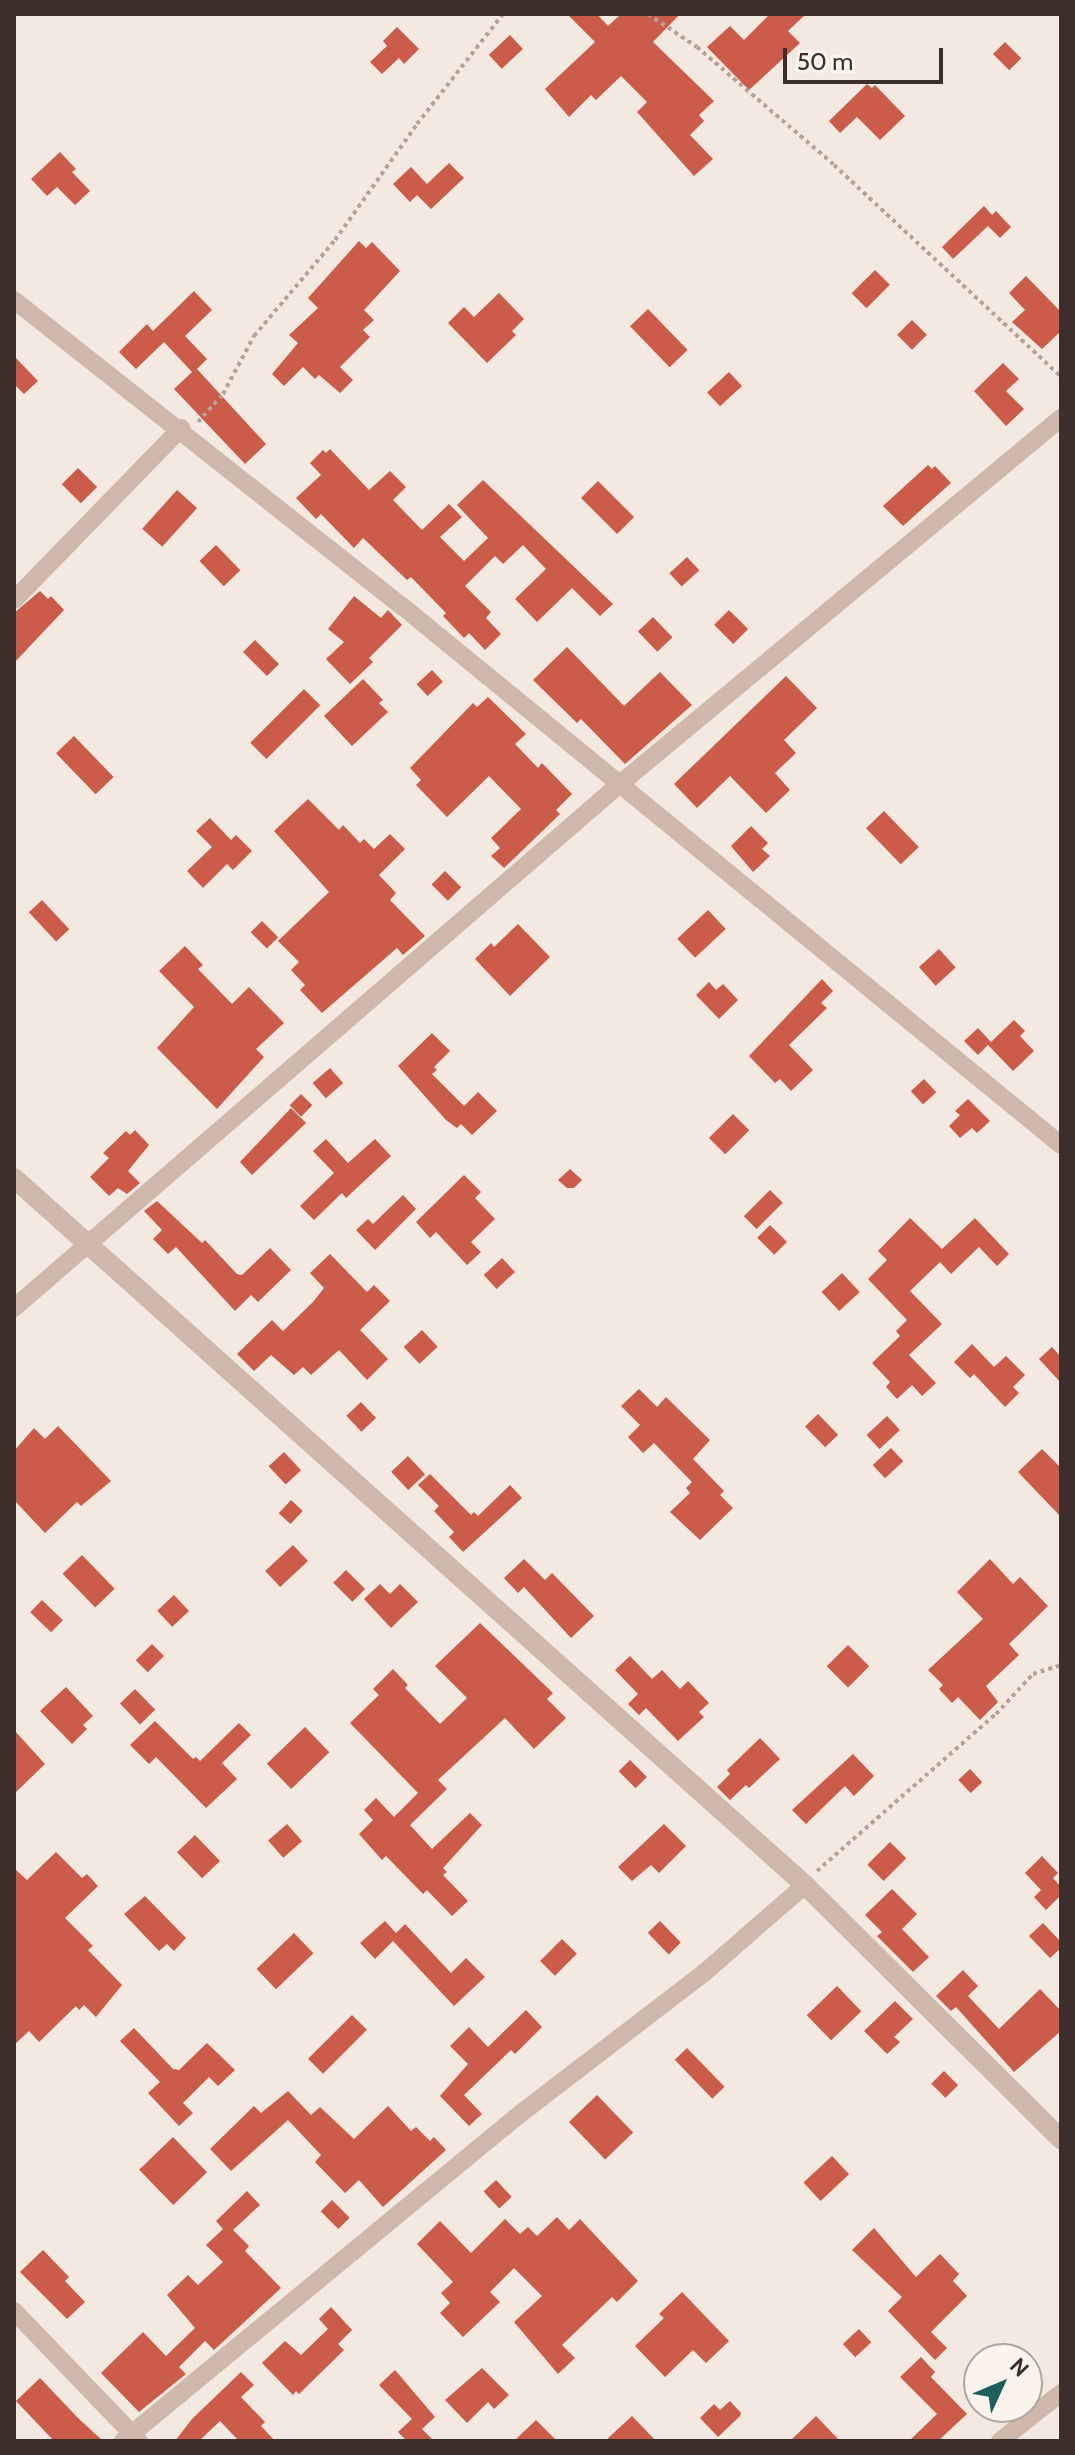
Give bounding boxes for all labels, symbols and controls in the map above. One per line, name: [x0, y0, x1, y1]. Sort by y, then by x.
scale bar: [787, 32, 947, 82]
text: 50 m: [797, 47, 853, 76]
north arrow: [963, 2343, 1043, 2423]
text: N: [1004, 2352, 1034, 2382]

